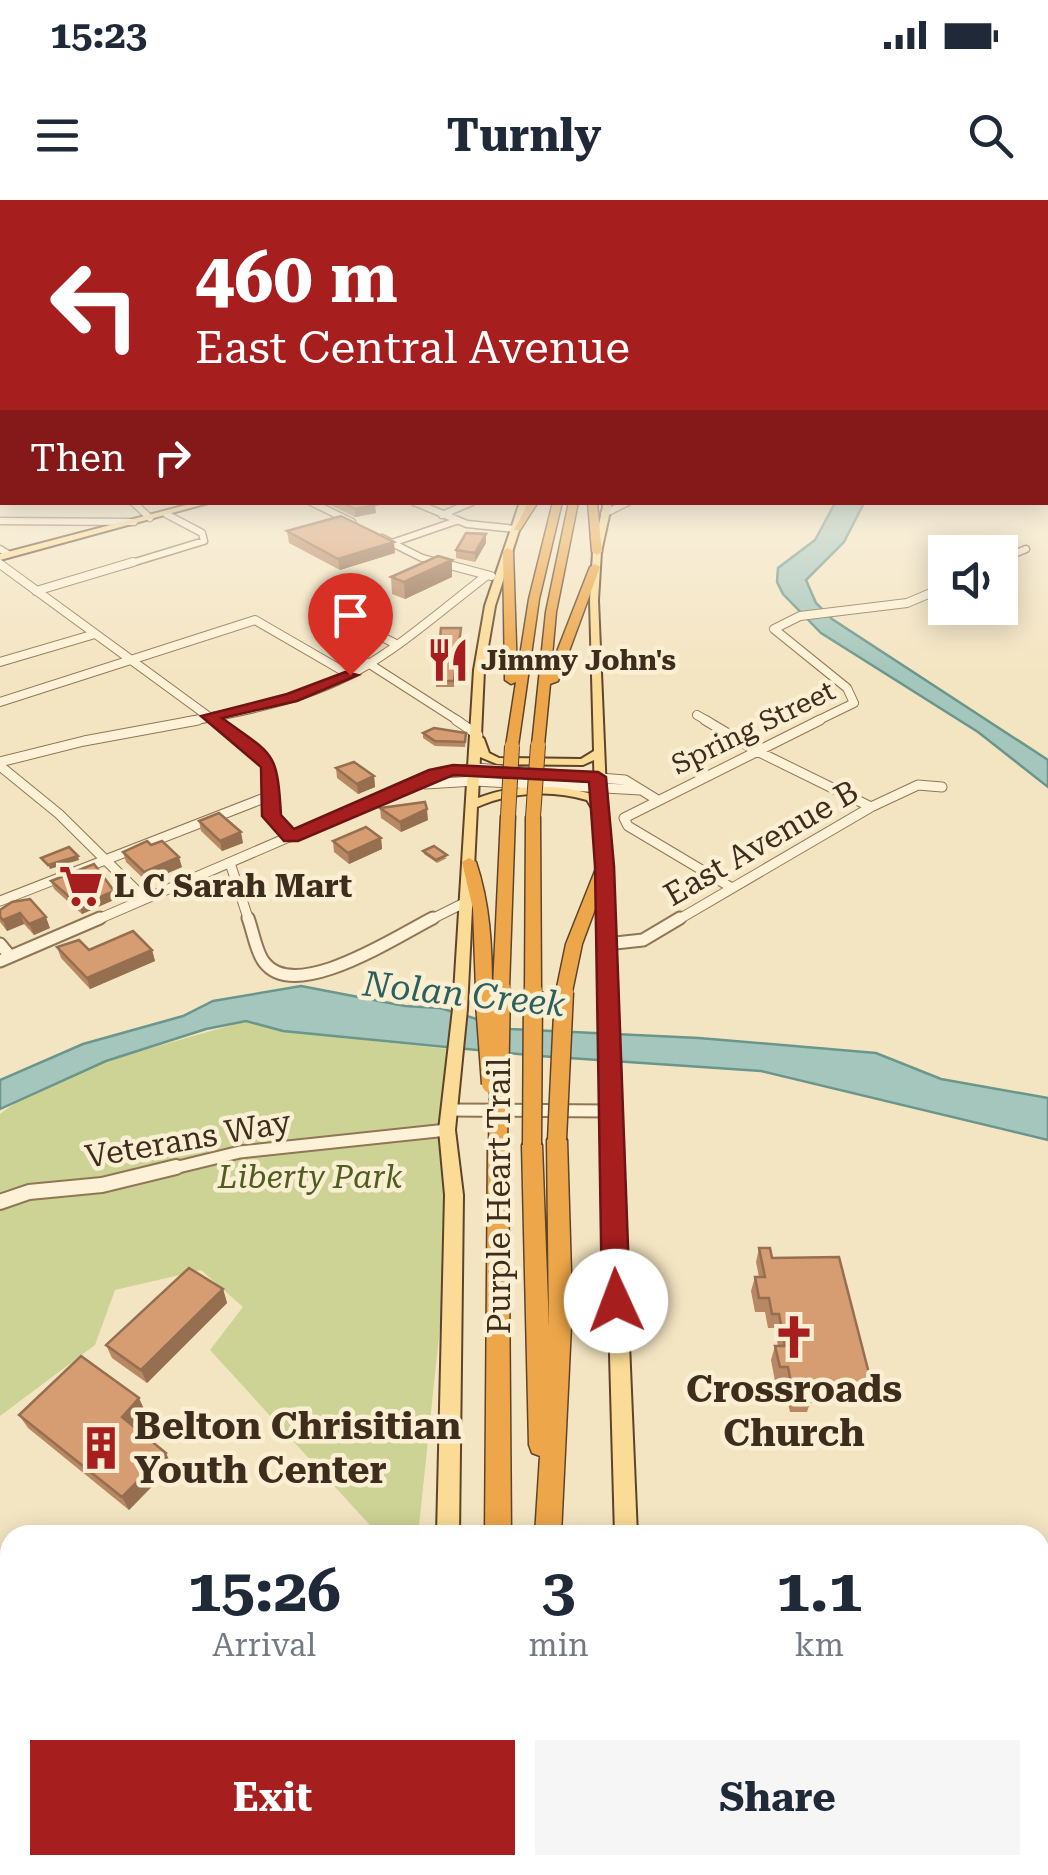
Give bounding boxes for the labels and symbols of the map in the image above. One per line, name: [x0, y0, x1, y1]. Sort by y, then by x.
pin: [308, 573, 393, 676]
restaurant icon: Jimmy John's: [424, 636, 472, 684]
place label: Jimmy John's: [481, 644, 676, 677]
street label: Spring Street: [666, 674, 840, 781]
street label: East Avenue B: [657, 772, 865, 914]
supermarket icon: L C Sarah Mart: [57, 862, 105, 910]
place label: L C Sarah Mart: [114, 867, 352, 905]
water label: Nolan Creek: [360, 963, 567, 1025]
street label: Purple Heart Trail: [480, 1058, 518, 1334]
street label: Veterans Way: [82, 1102, 294, 1176]
park label: Liberty Park: [217, 1158, 403, 1196]
position arrow: [564, 1249, 668, 1353]
church icon: Crossroads Church: [770, 1313, 818, 1361]
place label: Crossroads Church: [686, 1367, 902, 1455]
place label: Belton Chrisitian Youth Center: [134, 1404, 461, 1492]
building icon: Belton Chrisitian Youth Center: [77, 1424, 125, 1472]

